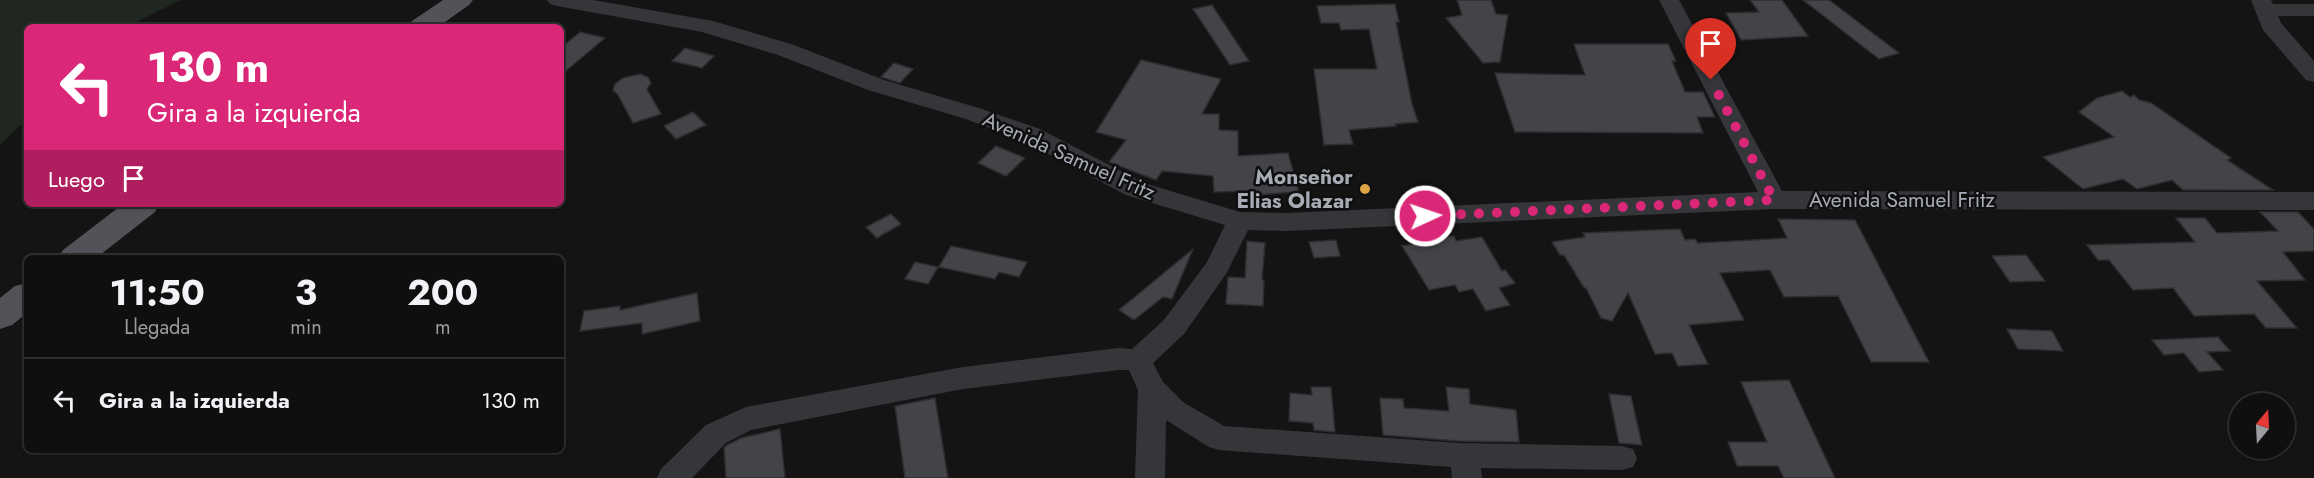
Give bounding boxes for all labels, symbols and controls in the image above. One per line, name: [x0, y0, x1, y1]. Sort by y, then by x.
pin: [1685, 18, 1736, 80]
icon: arrive: [1694, 27, 1727, 60]
text: 130 m: [147, 37, 269, 98]
icon: left: [48, 48, 126, 126]
text: Gira a la izquierda: [147, 93, 361, 132]
street label: Avenida Samuel Fritz: [978, 105, 1160, 208]
icon: arrive: [117, 162, 150, 195]
place label: Monseñor Elias Olazar: [1237, 162, 1353, 216]
text: Luego: [48, 163, 105, 195]
marker: Monseñor Elias Olazar: [1358, 182, 1372, 196]
position arrow: [1393, 184, 1457, 248]
street label: Avenida Samuel Fritz: [1809, 185, 1995, 215]
text: 11:50: [110, 266, 205, 318]
text: 3: [295, 266, 317, 318]
text: 200: [407, 266, 478, 318]
text: Llegada: [124, 313, 190, 342]
text: min: [290, 313, 322, 342]
text: m: [435, 313, 451, 342]
icon: left: [48, 384, 81, 417]
text: Gira a la izquierda: [99, 384, 290, 416]
text: 130 m: [481, 384, 540, 416]
north arrow: [2229, 393, 2295, 459]
map controls: [2229, 393, 2295, 459]

